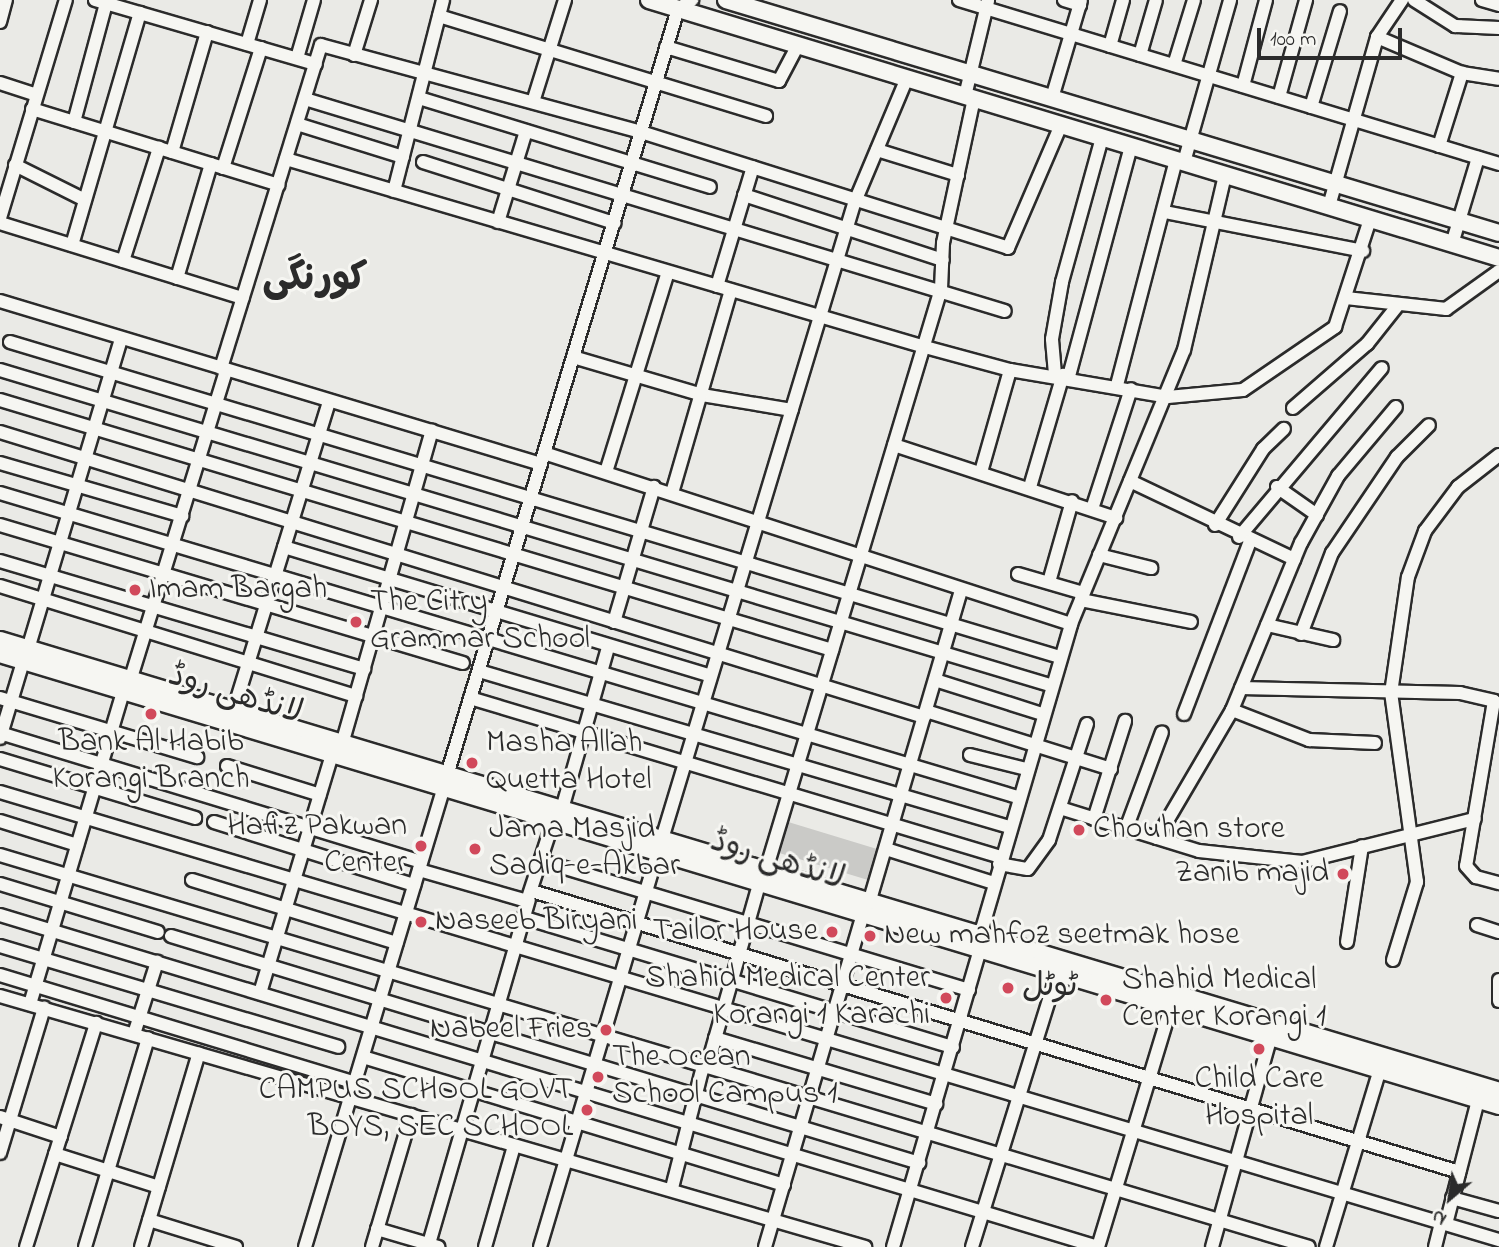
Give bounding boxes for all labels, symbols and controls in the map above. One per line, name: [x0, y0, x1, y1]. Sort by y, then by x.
scale bar: [1261, 14, 1406, 58]
text: 100 m: [1270, 25, 1316, 55]
district label: کورنگی: [263, 258, 367, 304]
place label: Imam Bargah: [149, 571, 327, 609]
marker: Imam Bargah: [127, 582, 143, 598]
place label: The Citry Grammar School: [370, 585, 590, 660]
marker: The Citry Grammar School: [348, 614, 364, 630]
street label: لانڈھی روڈ: [163, 657, 307, 735]
marker: Bank Al Habib Korangi Branch: [143, 706, 159, 722]
place label: Bank Al Habib Korangi Branch: [52, 725, 250, 800]
place label: Masha Allah Quetta Hotel: [486, 726, 652, 801]
marker: Masha Allah Quetta Hotel: [464, 755, 480, 771]
place label: Hafiz Pakwan Center: [227, 809, 407, 884]
place label: Chouhan store: [1093, 811, 1285, 849]
place label: Jama Masjid Sadiq-e-Akbar: [489, 812, 680, 887]
marker: Chouhan store: [1071, 822, 1087, 838]
street label: لانڈھی روڈ: [705, 823, 849, 901]
marker: Hafiz Pakwan Center: [413, 838, 429, 854]
marker: Jama Masjid Sadiq-e-Akbar: [467, 841, 483, 857]
place label: Zanib majid: [1175, 855, 1329, 893]
marker: Zanib majid: [1335, 866, 1351, 882]
place label: Naseeb Biryani: [435, 903, 638, 941]
place label: Tailor House: [653, 913, 818, 951]
marker: Naseeb Biryani: [413, 914, 429, 930]
place label: New mahfoz seetmak hose: [884, 917, 1240, 955]
marker: Tailor House: [824, 924, 840, 940]
marker: New mahfoz seetmak hose: [862, 928, 878, 944]
place label: Shahid Medical Center Korangi 1 Karachi: [645, 961, 930, 1036]
place label: Shahid Medical Center Korangi 1: [1122, 963, 1326, 1038]
place label: ٹوٹل: [1022, 969, 1078, 1007]
marker: ٹوٹل: [1000, 980, 1016, 996]
marker: Shahid Medical Center Korangi 1 Karachi: [936, 988, 956, 1008]
marker: Shahid Medical Center Korangi 1: [1096, 990, 1116, 1010]
place label: Nabeel Fries: [430, 1011, 592, 1049]
marker: Nabeel Fries: [598, 1022, 614, 1038]
marker: Child Care Hospital: [1249, 1039, 1269, 1059]
place label: The Ocean School Campus 1: [612, 1040, 837, 1115]
place label: Child Care Hospital: [1195, 1062, 1323, 1137]
marker: The Ocean School Campus 1: [590, 1069, 606, 1085]
place label: CAMPUS SCHOOL GOVT BOYS, SEC SCHOOL: [259, 1073, 573, 1148]
marker: CAMPUS SCHOOL GOVT BOYS, SEC SCHOOL: [579, 1102, 595, 1118]
north arrow: [1415, 1163, 1485, 1233]
text: N: [1427, 1202, 1452, 1232]

